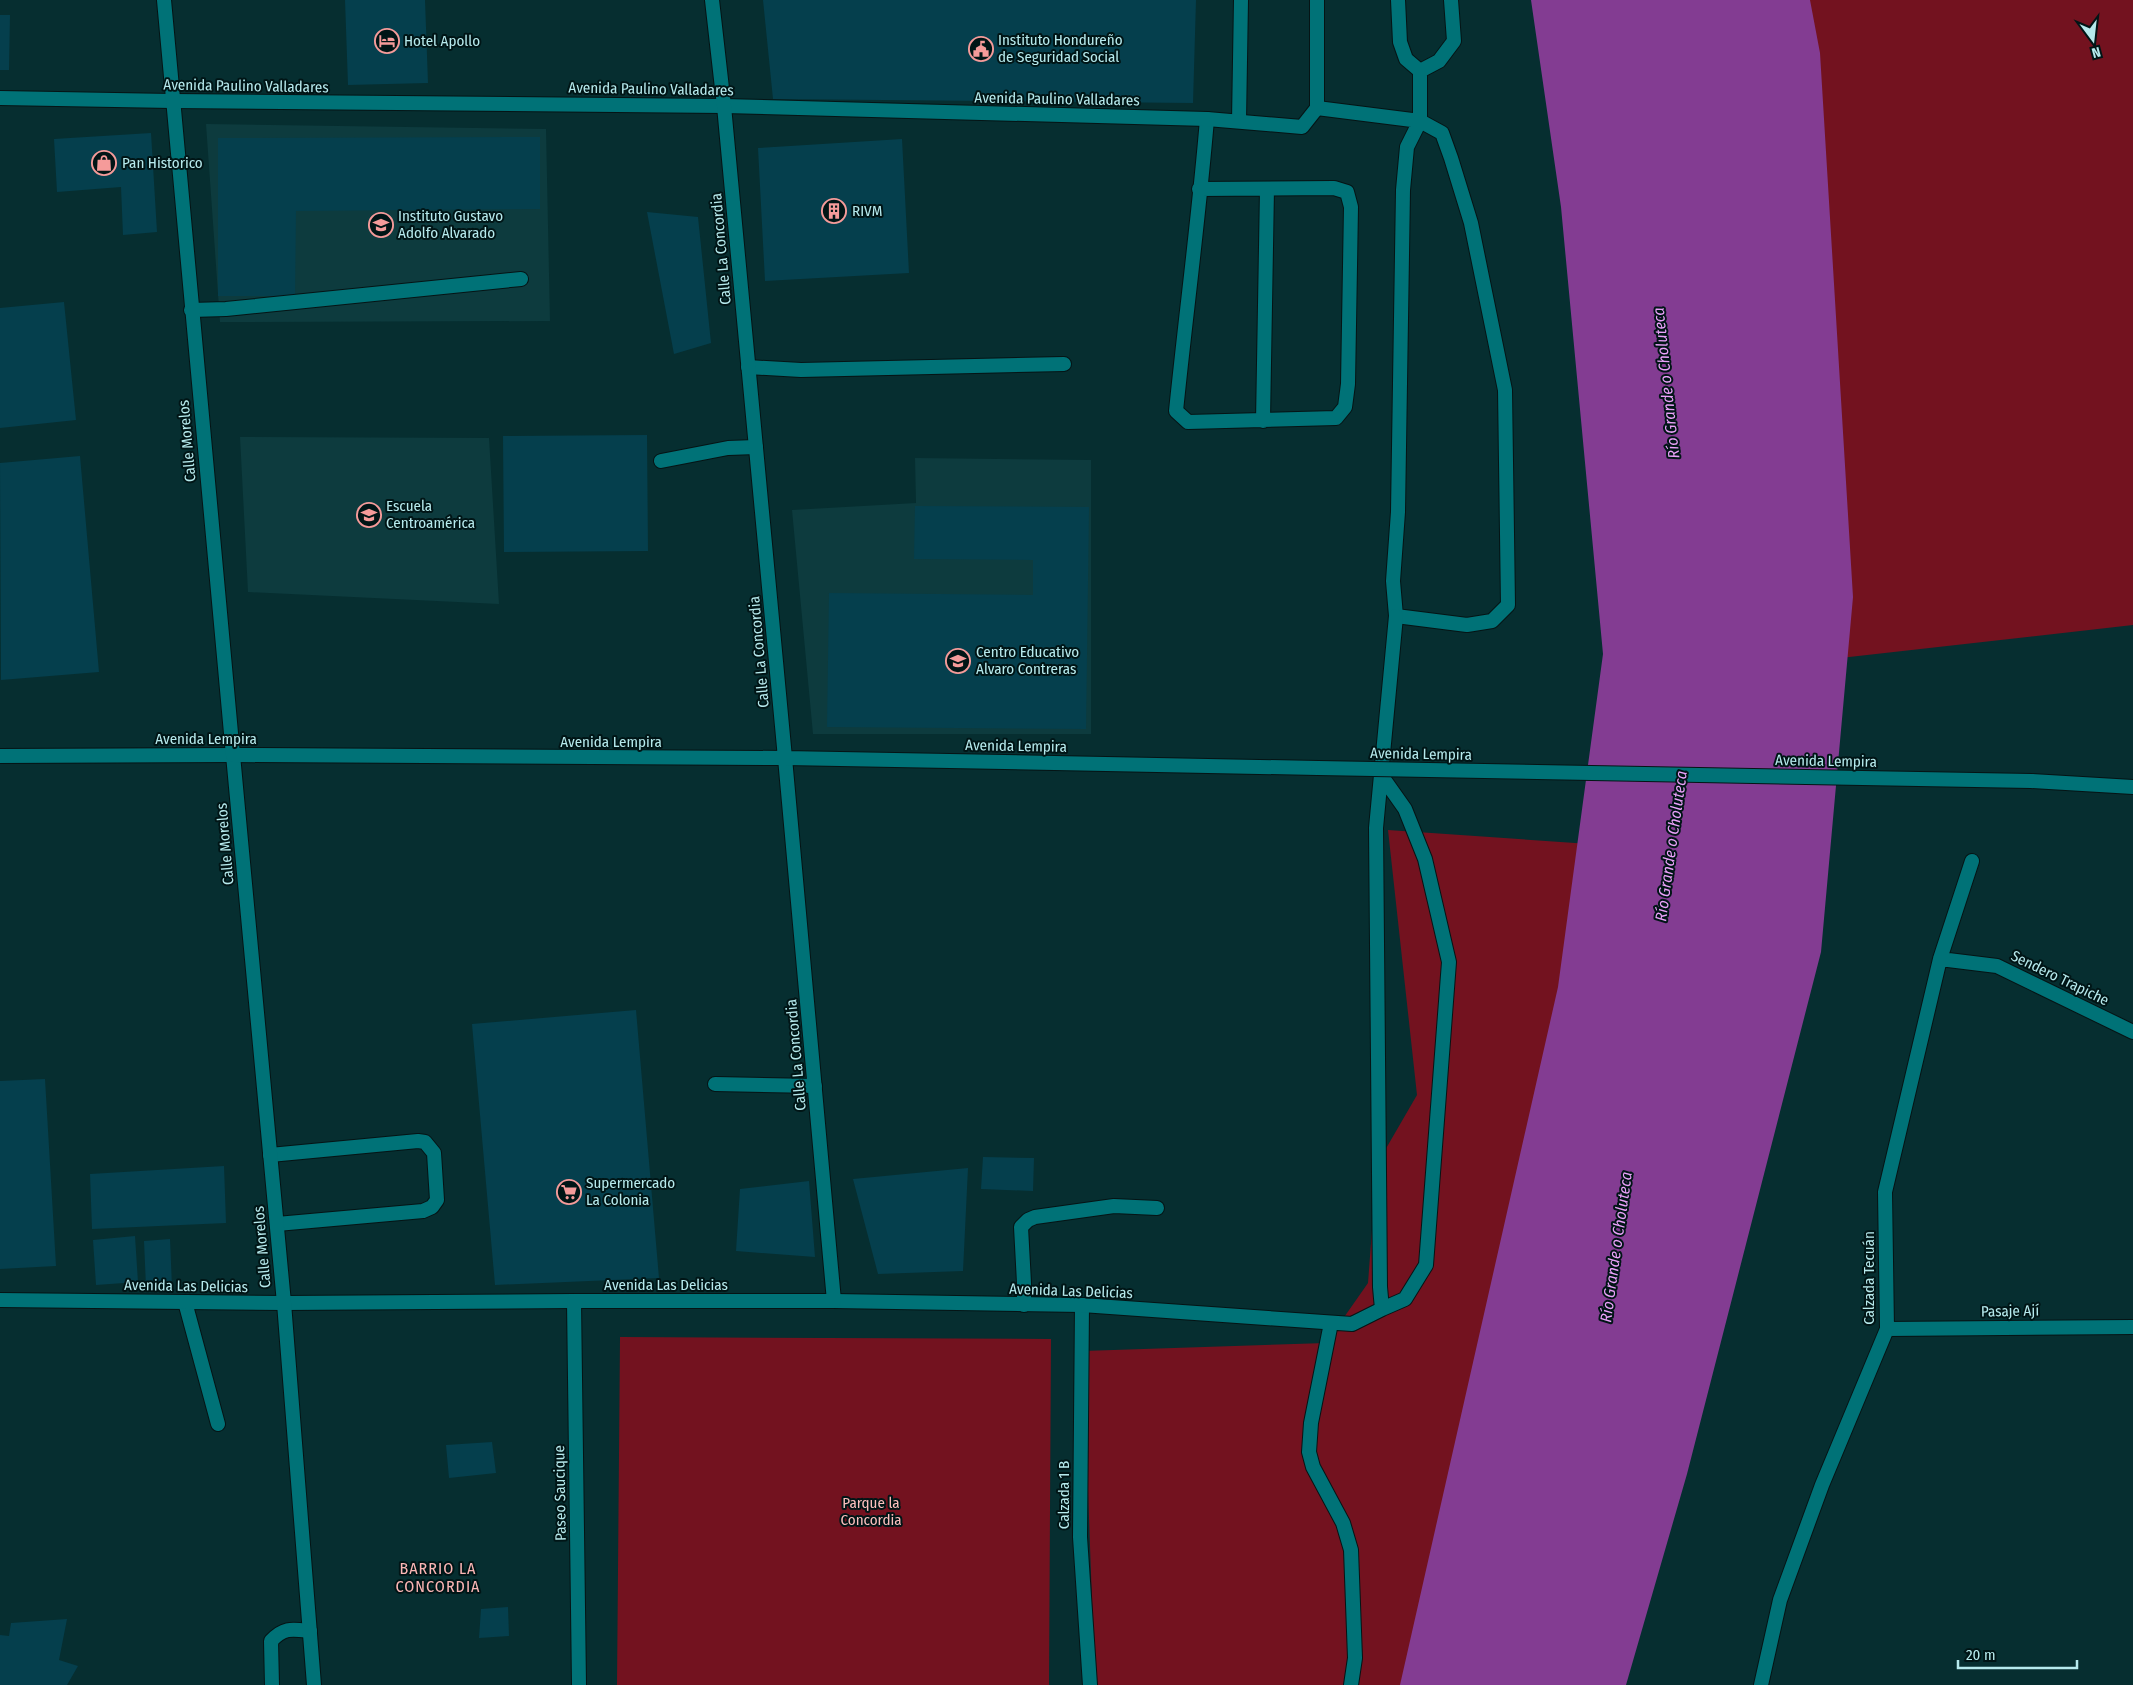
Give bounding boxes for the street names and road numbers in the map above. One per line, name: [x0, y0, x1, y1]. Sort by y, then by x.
street label: Avenida Paulino Valladares: [163, 76, 329, 96]
street label: Avenida Paulino Valladares: [568, 79, 734, 99]
street label: Avenida Paulino Valladares: [974, 89, 1140, 109]
street label: Calle La Concordia: [707, 192, 735, 306]
street label: Calle Morelos: [174, 399, 200, 483]
street label: Calle La Concordia: [745, 595, 773, 709]
street label: Avenida Lempira: [155, 730, 257, 748]
street label: Avenida Lempira: [560, 733, 662, 751]
street label: Avenida Lempira: [965, 736, 1067, 756]
street label: Avenida Lempira: [1370, 744, 1472, 764]
street label: Avenida Lempira: [1775, 751, 1877, 771]
street label: Calle Morelos: [212, 802, 238, 886]
street label: Sendero Trapiche: [2008, 947, 2112, 1009]
street label: Calle La Concordia: [782, 998, 810, 1112]
street label: Calle Morelos: [249, 1205, 275, 1289]
street label: Calzada Tecuán: [1860, 1231, 1878, 1325]
street label: Avenida Las Delicias: [124, 1276, 248, 1296]
street label: Avenida Las Delicias: [604, 1276, 728, 1294]
street label: Avenida Las Delicias: [1009, 1280, 1133, 1302]
street label: Pasaje Ají: [1981, 1301, 2039, 1321]
street label: Paseo Saucique: [550, 1445, 570, 1541]
street label: Calzada 1 B: [1055, 1461, 1073, 1529]

